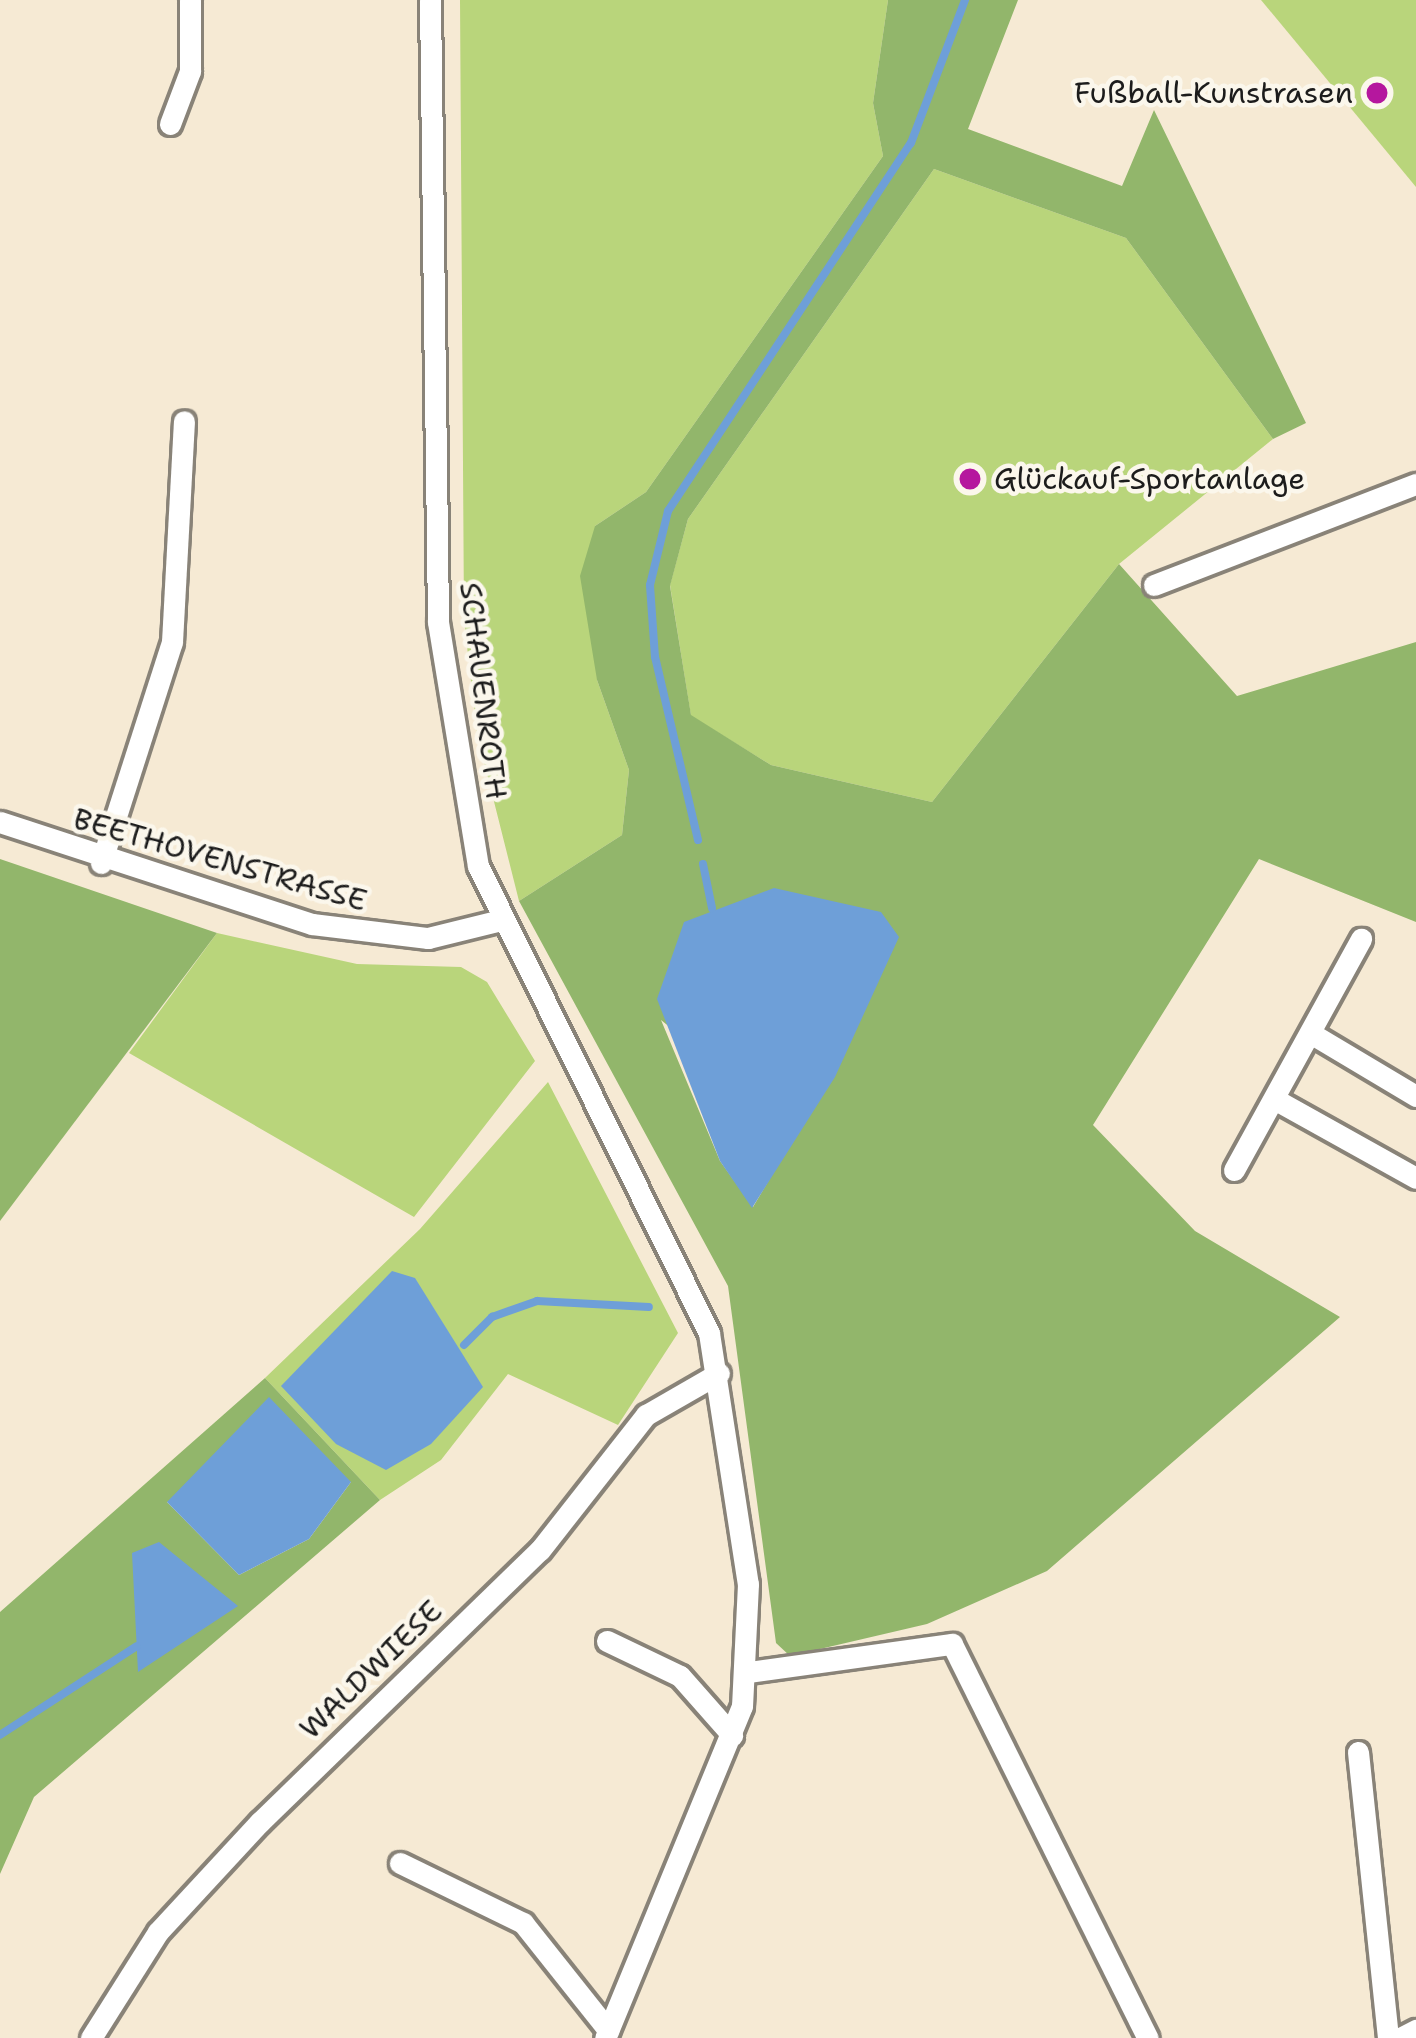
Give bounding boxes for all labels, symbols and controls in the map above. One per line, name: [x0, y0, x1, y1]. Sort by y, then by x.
place label: Fußball-Kunstrasen: [1074, 75, 1353, 111]
marker: Fußball-Kunstrasen: [1364, 80, 1390, 106]
place label: Glückauf-Sportanlage: [994, 461, 1305, 497]
marker: Glückauf-Sportanlage: [957, 466, 983, 492]
street label: SCHAUENROTH: [452, 580, 514, 802]
street label: BEETHOVENSTRASSE: [69, 801, 371, 919]
street label: WALDWIESE: [292, 1593, 450, 1747]

